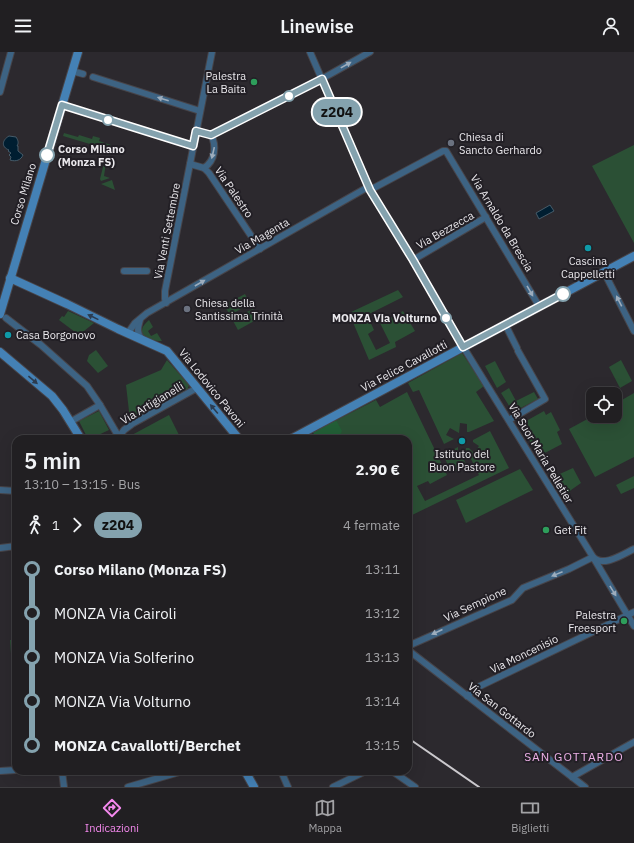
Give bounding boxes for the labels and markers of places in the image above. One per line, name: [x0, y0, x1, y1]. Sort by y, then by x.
place label: Palestra La Baita: [206, 69, 246, 96]
marker: Palestra La Baita: [249, 77, 259, 87]
unlabelled marker: [283, 90, 295, 102]
unlabelled marker: [102, 114, 114, 126]
place label: Chiesa di Sancto Gerhardo: [459, 130, 542, 157]
marker: Chiesa di Sancto Gerhardo: [446, 138, 456, 148]
place label: Corso Milano (Monza FS): [58, 142, 125, 169]
marker: Corso Milano (Monza FS): [39, 147, 55, 163]
marker: Cascina Cappelletti: [583, 243, 593, 253]
place label: Cascina Cappelletti: [561, 254, 615, 281]
unlabelled marker: [555, 286, 571, 302]
place label: Chiesa della Santissima Trinità: [195, 296, 283, 323]
marker: Chiesa della Santissima Trinità: [182, 304, 192, 314]
place label: MONZA Via Volturno: [332, 311, 437, 325]
marker: MONZA Via Volturno: [440, 312, 452, 324]
place label: Casa Borgonovo: [16, 328, 95, 342]
marker: Casa Borgonovo: [3, 330, 13, 340]
marker: Istituto del Buon Pastore: [457, 436, 467, 446]
place label: Istituto del Buon Pastore: [429, 447, 495, 474]
place label: Get Fit: [554, 523, 587, 537]
marker: Get Fit: [541, 525, 551, 535]
place label: Palestra Freesport: [568, 608, 616, 635]
marker: Palestra Freesport: [619, 616, 629, 626]

